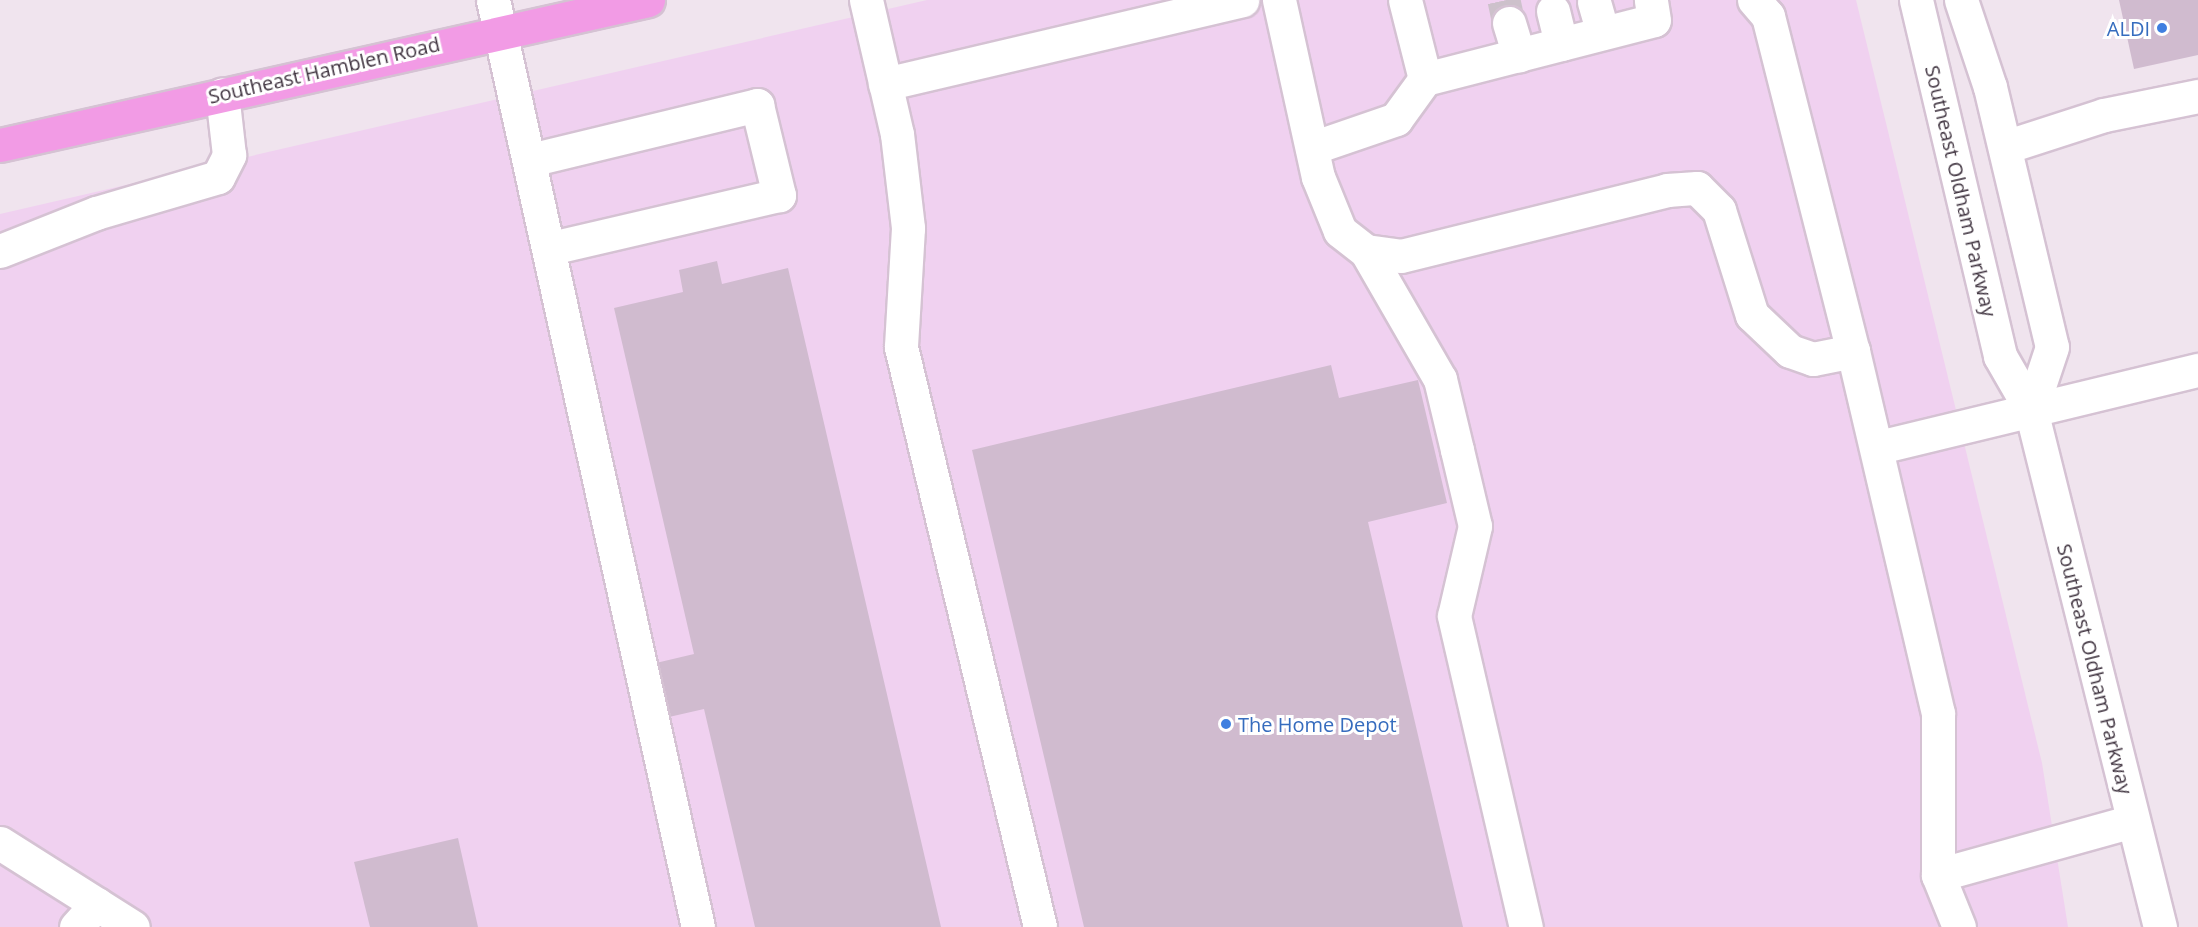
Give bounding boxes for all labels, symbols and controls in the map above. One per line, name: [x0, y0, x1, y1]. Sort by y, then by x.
place label: ALDI: [2107, 16, 2150, 40]
marker: ALDI: [2155, 21, 2169, 35]
street label: Southeast Hamblen Road: [206, 32, 442, 108]
street label: Southeast Oldham Parkway: [1920, 63, 2002, 319]
street label: Southeast Oldham Parkway: [2052, 541, 2138, 797]
place label: The Home Depot: [1238, 712, 1397, 736]
marker: The Home Depot: [1219, 717, 1233, 731]

